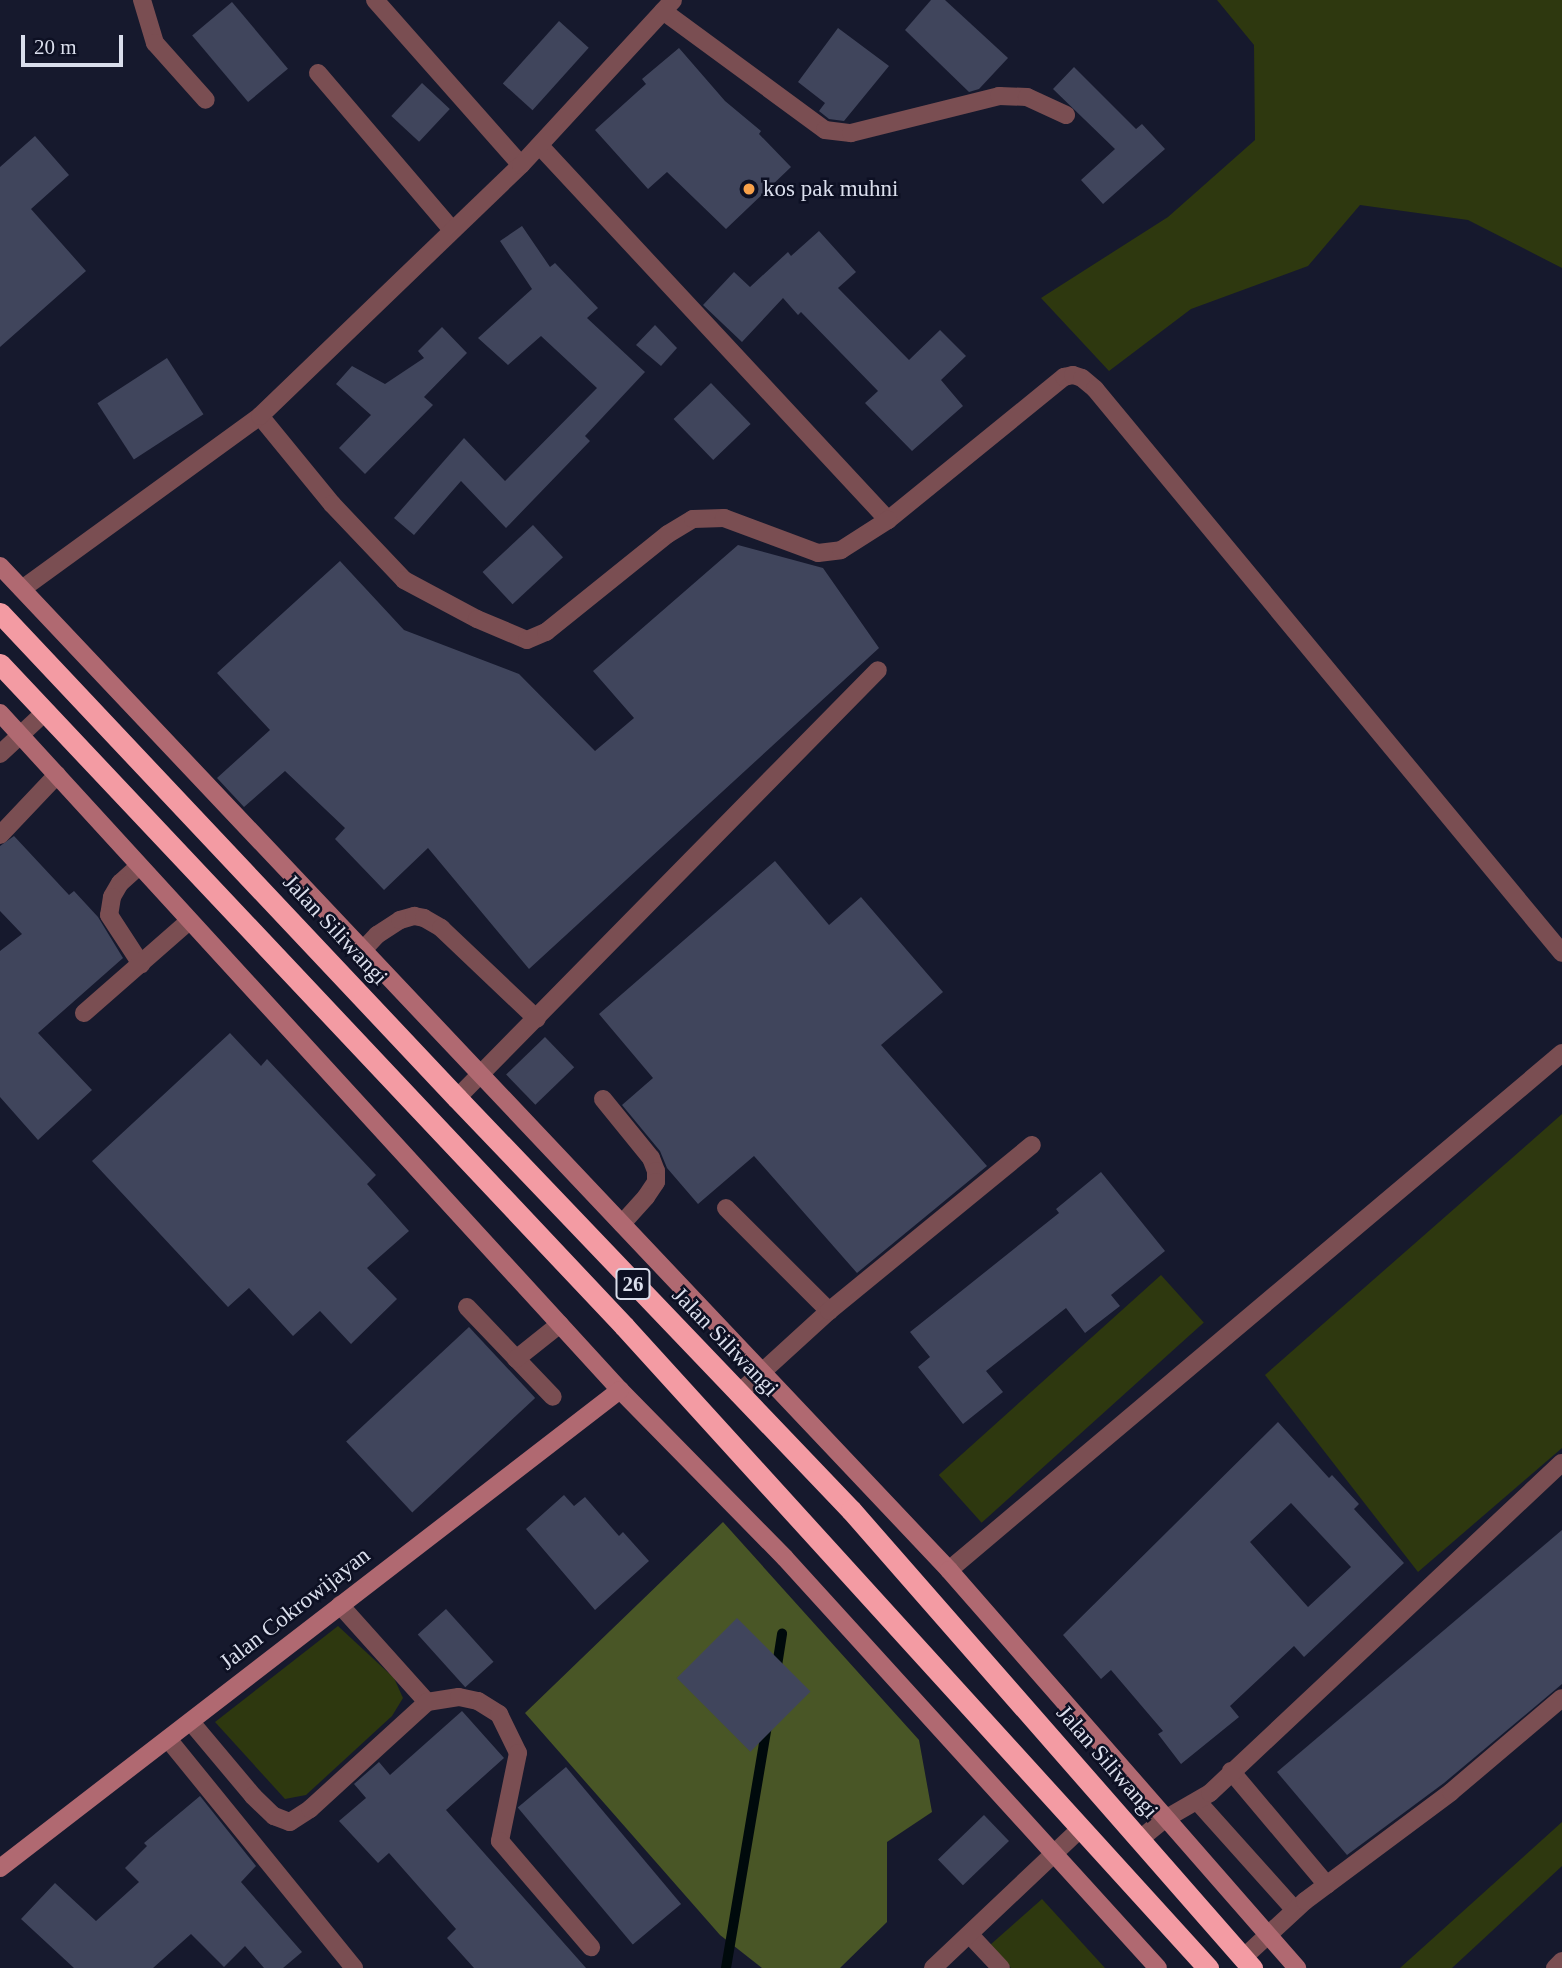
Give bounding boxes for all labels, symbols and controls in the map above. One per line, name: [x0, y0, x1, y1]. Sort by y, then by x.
scale bar: [24, 21, 126, 65]
text: 20 m: [34, 35, 77, 59]
place label: kos pak muhni: [763, 175, 898, 203]
marker: kos pak muhni: [741, 181, 757, 197]
street label: Jalan Siliwangi: [277, 869, 393, 991]
road number: 26: [616, 1266, 650, 1302]
street label: Jalan Siliwangi: [666, 1282, 784, 1402]
street label: Jalan Cokrowijayan: [214, 1542, 376, 1676]
street label: Jalan Siliwangi: [1050, 1700, 1164, 1824]

